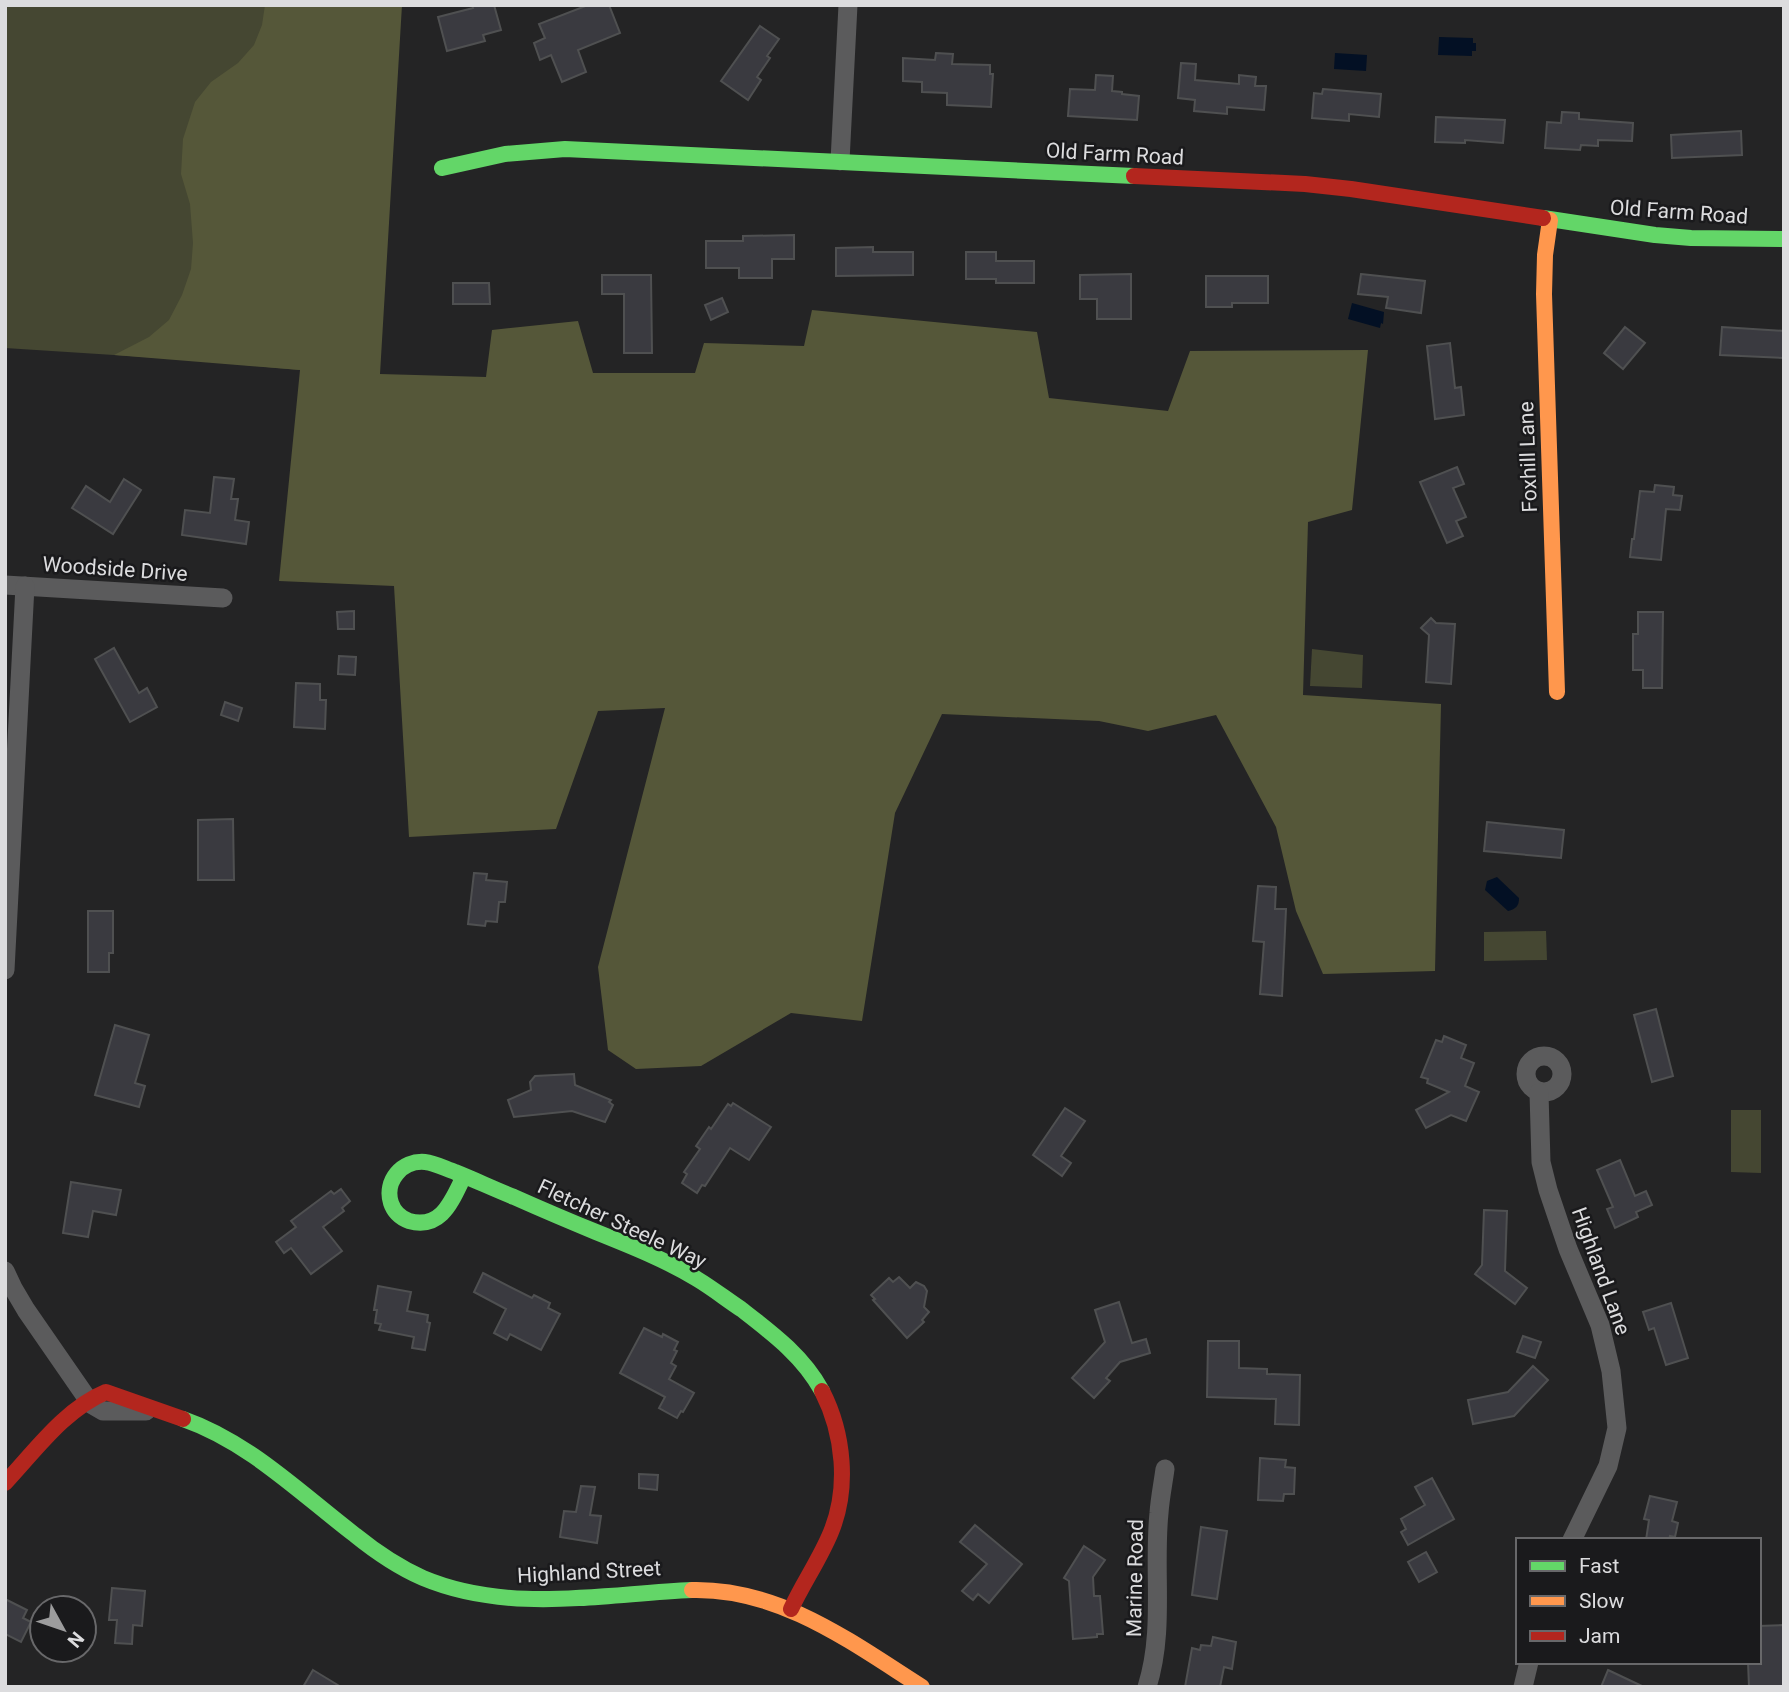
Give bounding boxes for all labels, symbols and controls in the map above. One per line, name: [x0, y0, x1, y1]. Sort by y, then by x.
street label: Old Farm Road: [1045, 138, 1185, 170]
street label: Old Farm Road: [1609, 195, 1749, 229]
street label: Foxhill Lane: [1514, 401, 1542, 513]
street label: Woodside Drive: [42, 552, 188, 586]
street label: Fletcher Steele Way: [534, 1174, 710, 1274]
street label: Highland Lane: [1567, 1204, 1635, 1338]
street label: Marine Road: [1122, 1519, 1148, 1637]
legend: [1516, 1538, 1761, 1664]
text: Fast: [1579, 1554, 1620, 1578]
street label: Highland Street: [516, 1556, 662, 1588]
text: Slow: [1579, 1589, 1625, 1613]
north arrow: [28, 1594, 98, 1664]
text: Jam: [1579, 1624, 1620, 1648]
text: N: [63, 1627, 89, 1652]

